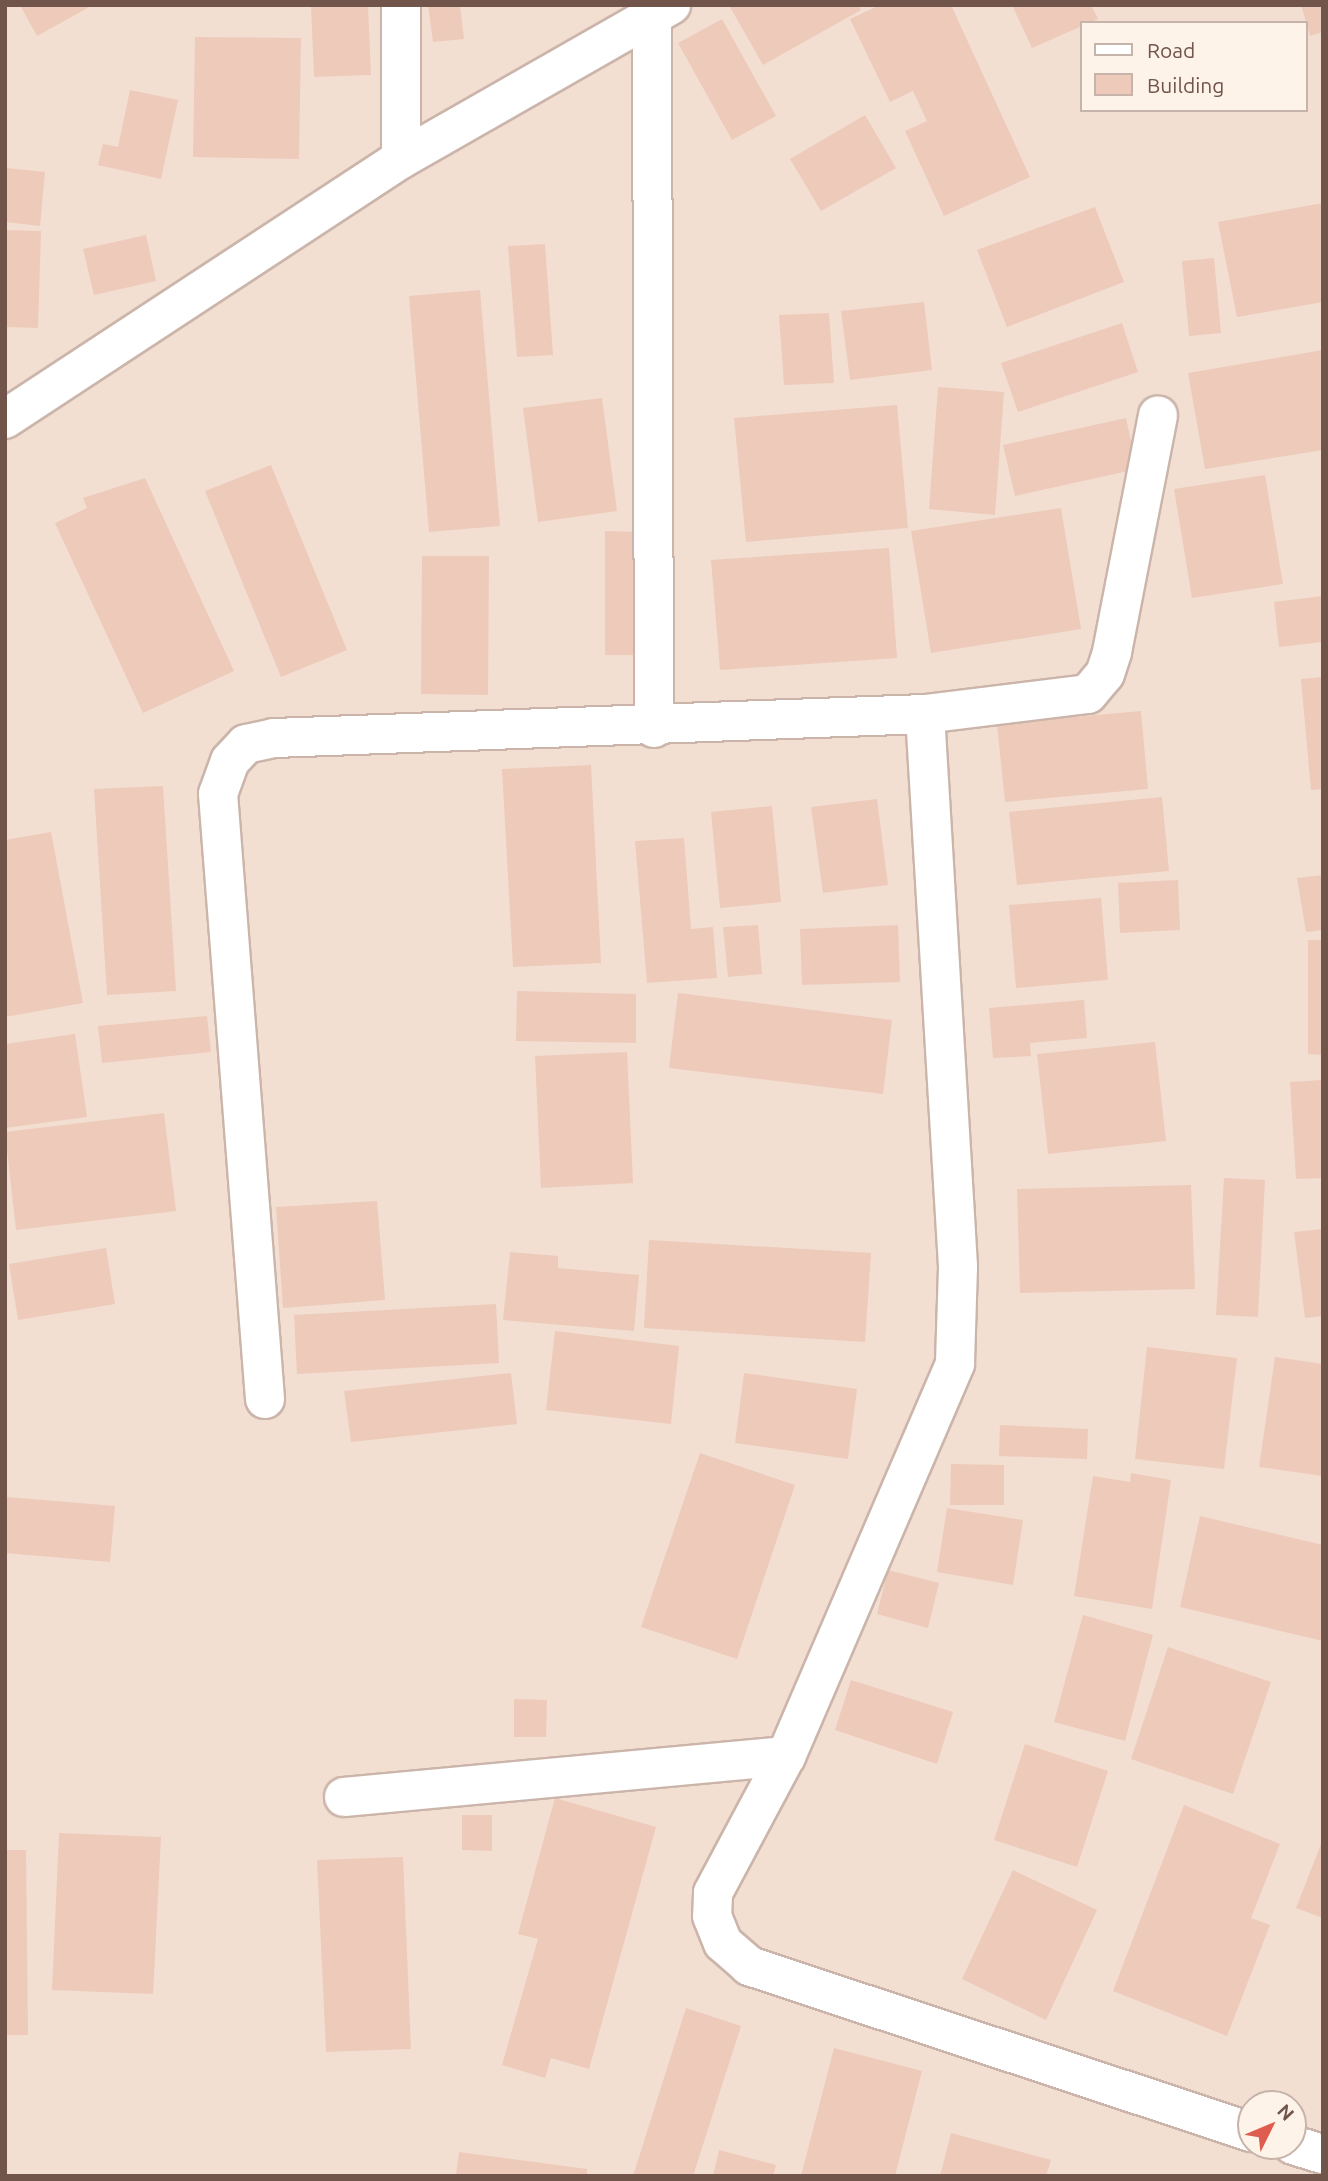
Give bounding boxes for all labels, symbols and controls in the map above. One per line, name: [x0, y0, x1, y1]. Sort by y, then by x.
legend: [1080, 21, 1307, 112]
text: Road: [1147, 38, 1195, 62]
text: Building: [1147, 73, 1224, 97]
north arrow: [1237, 2090, 1307, 2160]
text: N: [1273, 2099, 1299, 2125]

